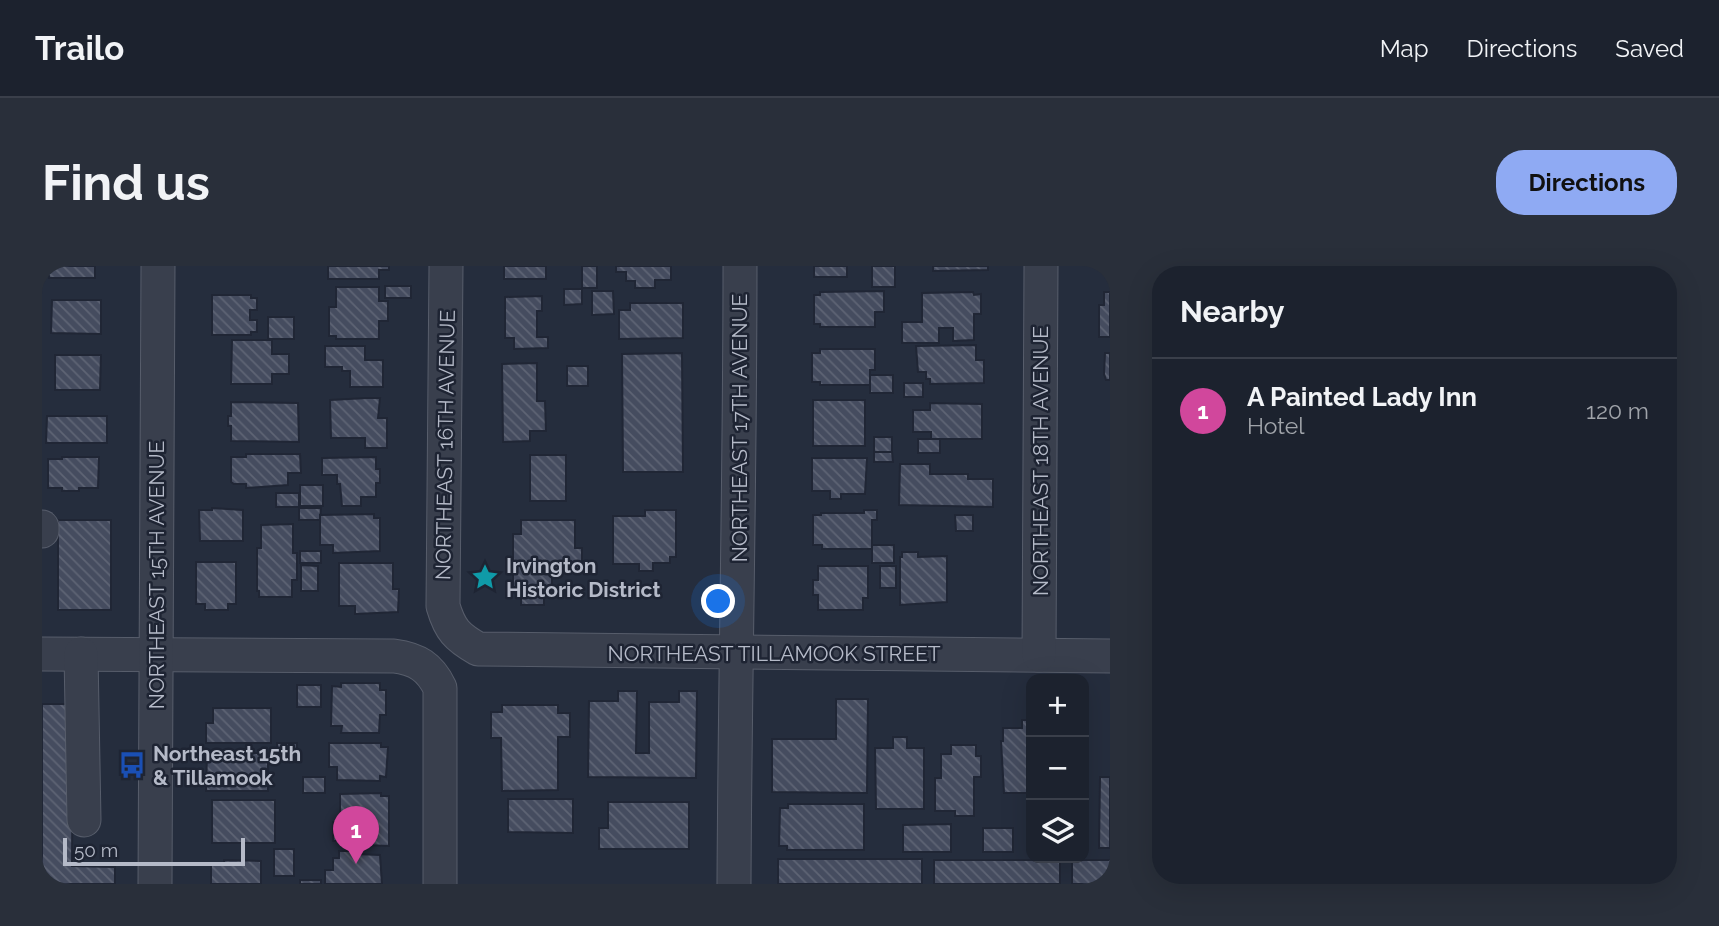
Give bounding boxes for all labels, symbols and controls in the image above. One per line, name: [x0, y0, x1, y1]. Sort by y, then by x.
text: Trailo: [35, 29, 124, 68]
text: Map: [1380, 34, 1429, 63]
text: Directions: [1467, 34, 1577, 63]
text: Saved: [1615, 34, 1684, 63]
button: Directions: [1496, 150, 1677, 215]
text: Find us: [42, 154, 210, 211]
street label: NORTHEAST 17TH AVENUE: [727, 294, 752, 562]
text: Nearby: [1180, 294, 1284, 329]
street label: NORTHEAST 16TH AVENUE: [430, 310, 460, 580]
street label: NORTHEAST 18TH AVENUE: [1028, 326, 1053, 596]
text: A Painted Lady Inn: [1247, 382, 1477, 412]
text: 1: [1197, 397, 1209, 424]
text: 120 m: [1586, 397, 1649, 424]
text: Hotel: [1247, 412, 1305, 439]
street label: NORTHEAST 15TH AVENUE: [144, 441, 169, 709]
place label: Irvington Historic District: [506, 553, 660, 602]
place icon: Irvington Historic District: [470, 562, 500, 592]
your location: [701, 584, 735, 618]
street label: NORTHEAST TILLAMOOK STREET: [607, 641, 941, 666]
map controls: [1026, 674, 1089, 863]
button: +: [1026, 674, 1089, 737]
button: −: [1026, 737, 1089, 800]
place label: Northeast 15th & Tillamook: [153, 741, 301, 790]
bus stop icon: Northeast 15th & Tillamook: [117, 750, 147, 780]
button: layers: [1026, 800, 1089, 863]
pin: 1: [333, 806, 379, 864]
scale bar: [63, 835, 245, 867]
text: 50 m: [74, 839, 118, 861]

